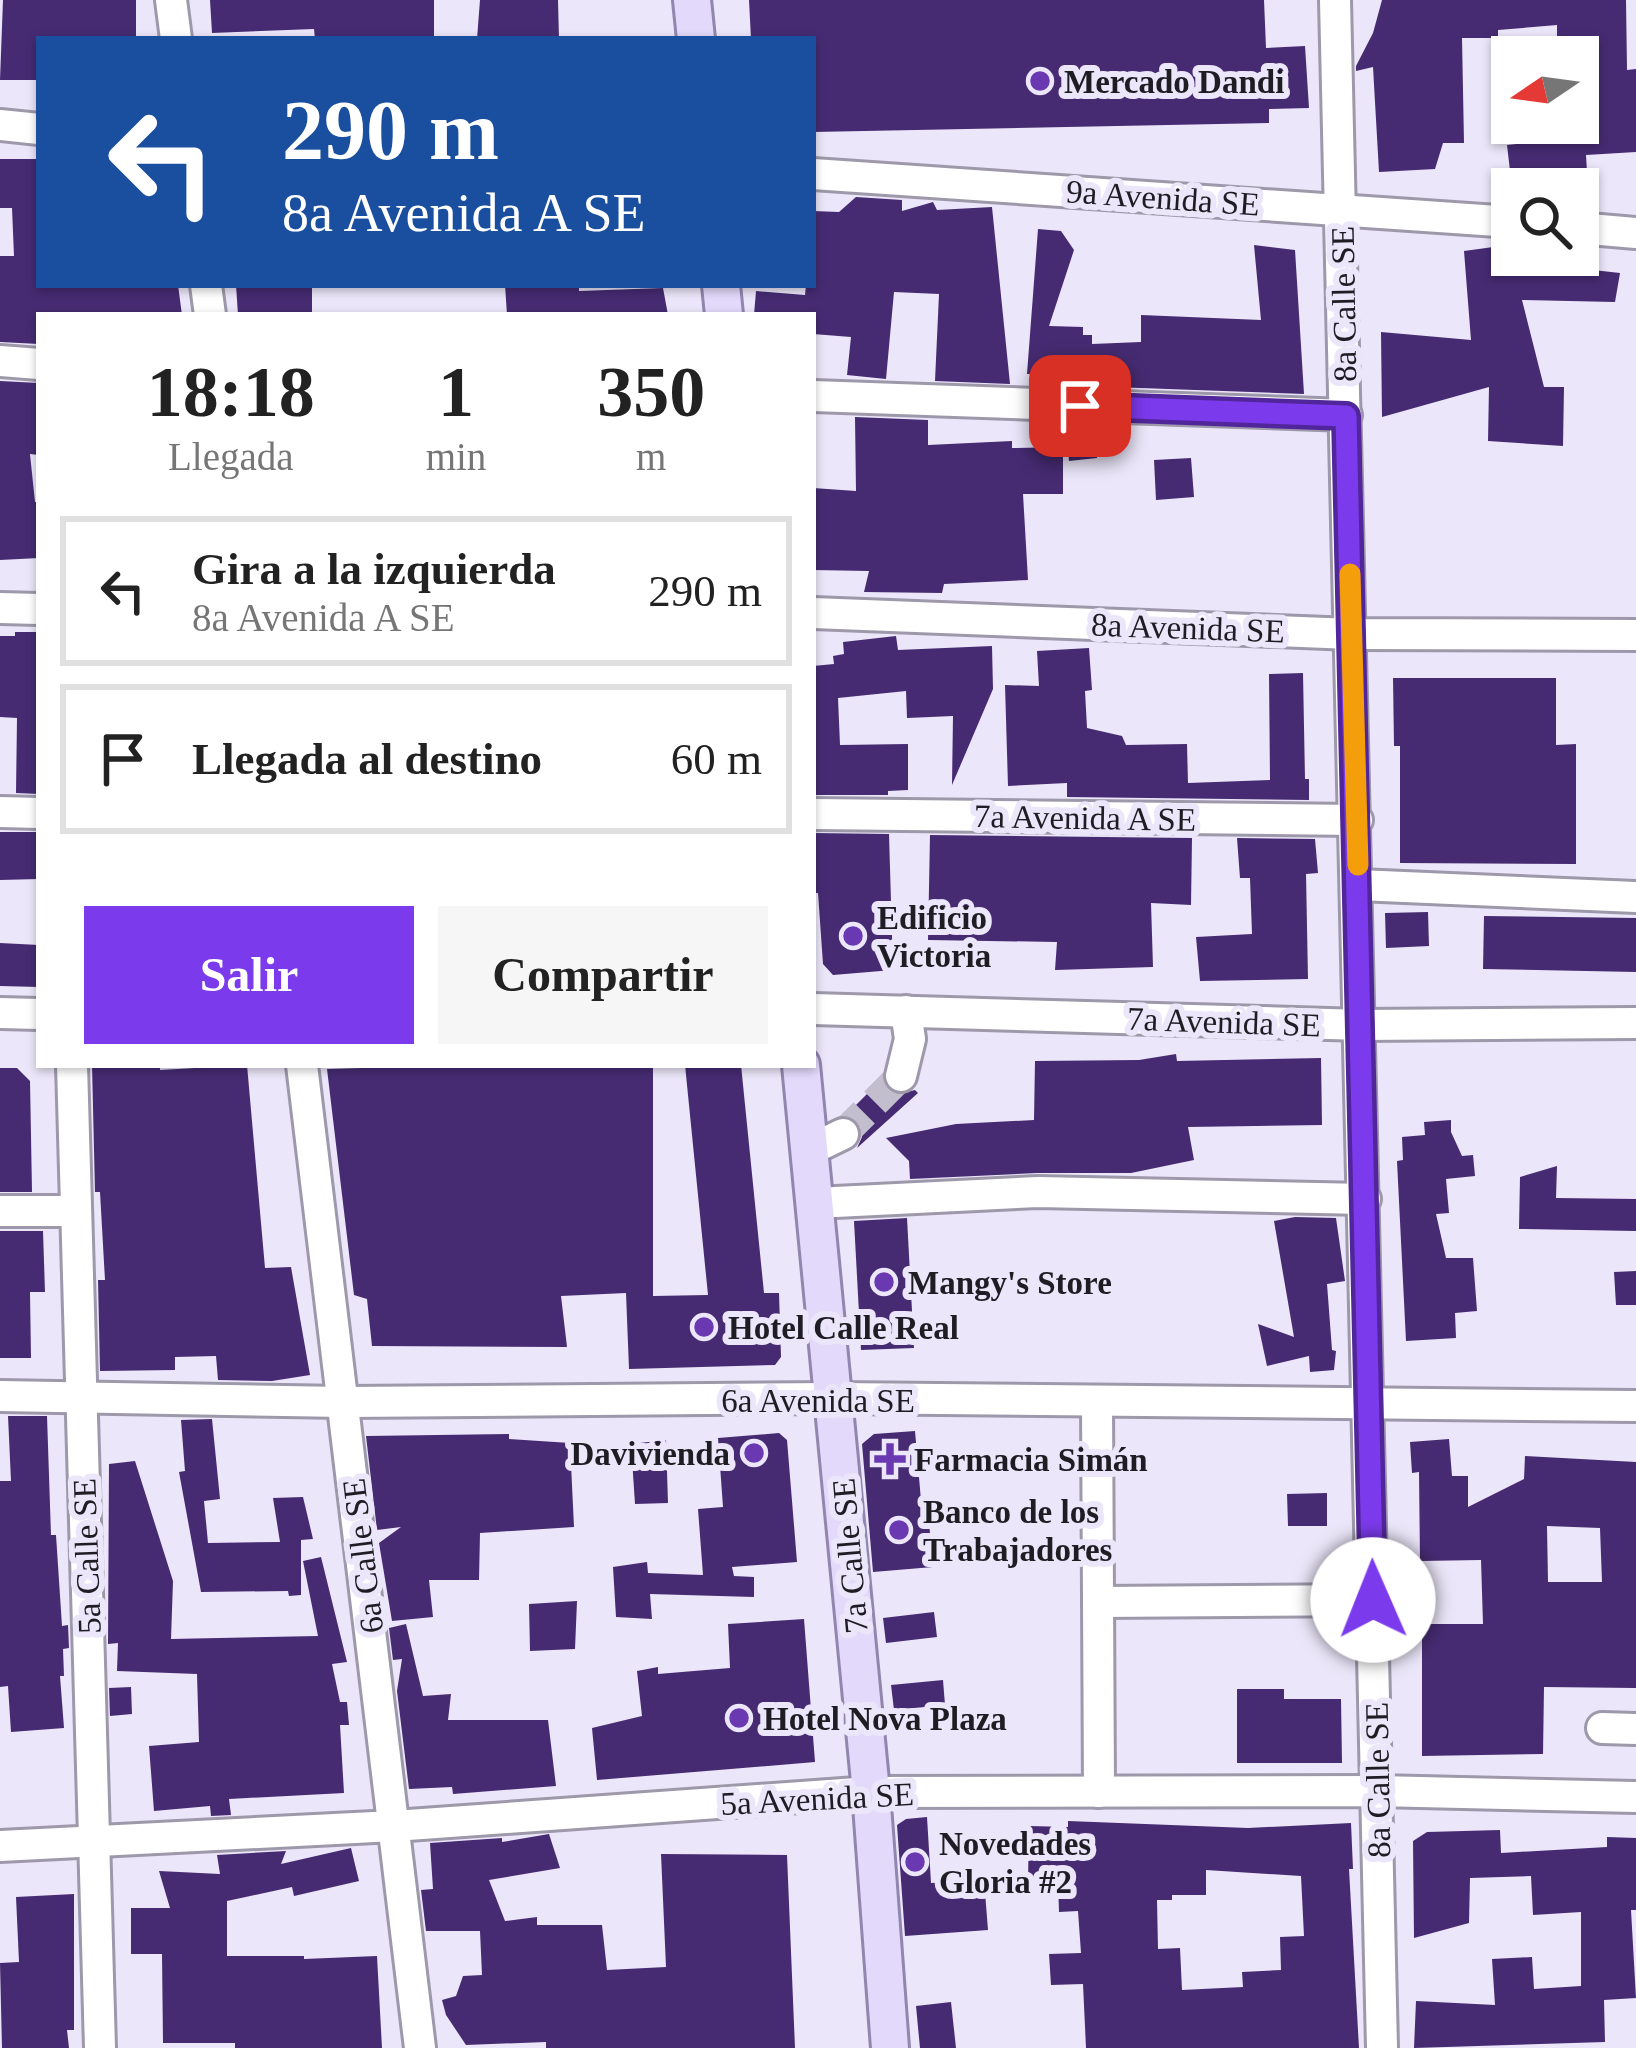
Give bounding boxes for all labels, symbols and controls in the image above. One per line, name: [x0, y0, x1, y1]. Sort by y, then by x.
north arrow: [1491, 36, 1599, 144]
map controls: [1491, 36, 1599, 276]
place label: Mercado Dandi: [1064, 64, 1284, 100]
marker: Mercado Dandi: [1027, 68, 1053, 94]
icon: left: [84, 84, 240, 240]
text: 290 m: [282, 84, 499, 177]
button: search: [1491, 168, 1599, 276]
street label: 9a Avenida SE: [1065, 173, 1261, 223]
text: 8a Avenida A SE: [282, 183, 645, 243]
street label: 8a Calle SE: [1325, 226, 1363, 382]
text: 18:18: [147, 352, 315, 432]
text: 1: [438, 352, 474, 432]
text: 350: [597, 352, 705, 432]
pin: [1029, 355, 1131, 457]
icon: arrive: [1047, 373, 1113, 439]
text: Llegada: [168, 435, 294, 478]
text: min: [426, 435, 486, 478]
text: m: [636, 435, 666, 478]
text: Gira a la izquierda: [192, 544, 556, 594]
icon: left: [90, 558, 156, 624]
text: 290 m: [648, 566, 762, 616]
text: 8a Avenida A SE: [192, 596, 455, 639]
street label: 8a Avenida SE: [1091, 607, 1285, 649]
icon: arrive: [90, 726, 156, 792]
text: Llegada al destino: [192, 734, 542, 784]
text: 60 m: [671, 734, 762, 784]
street label: 7a Avenida A SE: [974, 798, 1196, 838]
place label: Edificio Victoria: [877, 900, 991, 974]
button: Salir: [84, 906, 414, 1044]
button: Compartir: [438, 906, 768, 1044]
marker: Edificio Victoria: [840, 923, 866, 949]
street label: 7a Avenida SE: [1127, 1001, 1321, 1043]
place label: Mangy's Store: [908, 1265, 1112, 1301]
marker: Mangy's Store: [871, 1269, 897, 1295]
place label: Hotel Calle Real: [728, 1310, 959, 1346]
marker: Hotel Calle Real: [691, 1314, 717, 1340]
street label: 6a Avenida SE: [721, 1383, 915, 1419]
place label: Davivienda: [570, 1436, 730, 1472]
marker: Davivienda: [741, 1440, 767, 1466]
place label: Farmacia Simán: [914, 1442, 1148, 1478]
marker: Farmacia Simán: [877, 1446, 903, 1472]
street label: 6a Calle SE: [336, 1476, 390, 1635]
street label: 5a Calle SE: [66, 1477, 108, 1634]
street label: 7a Calle SE: [825, 1477, 875, 1635]
place label: Banco de los Trabajadores: [923, 1494, 1113, 1568]
marker: Banco de los Trabajadores: [886, 1517, 912, 1543]
position arrow: [1310, 1537, 1436, 1663]
place label: Hotel Nova Plaza: [763, 1701, 1007, 1737]
street label: 8a Calle SE: [1359, 1702, 1397, 1858]
marker: Hotel Nova Plaza: [726, 1705, 752, 1731]
street label: 5a Avenida SE: [719, 1776, 915, 1822]
place label: Novedades Gloria #2: [939, 1826, 1091, 1900]
marker: Novedades Gloria #2: [902, 1849, 928, 1875]

